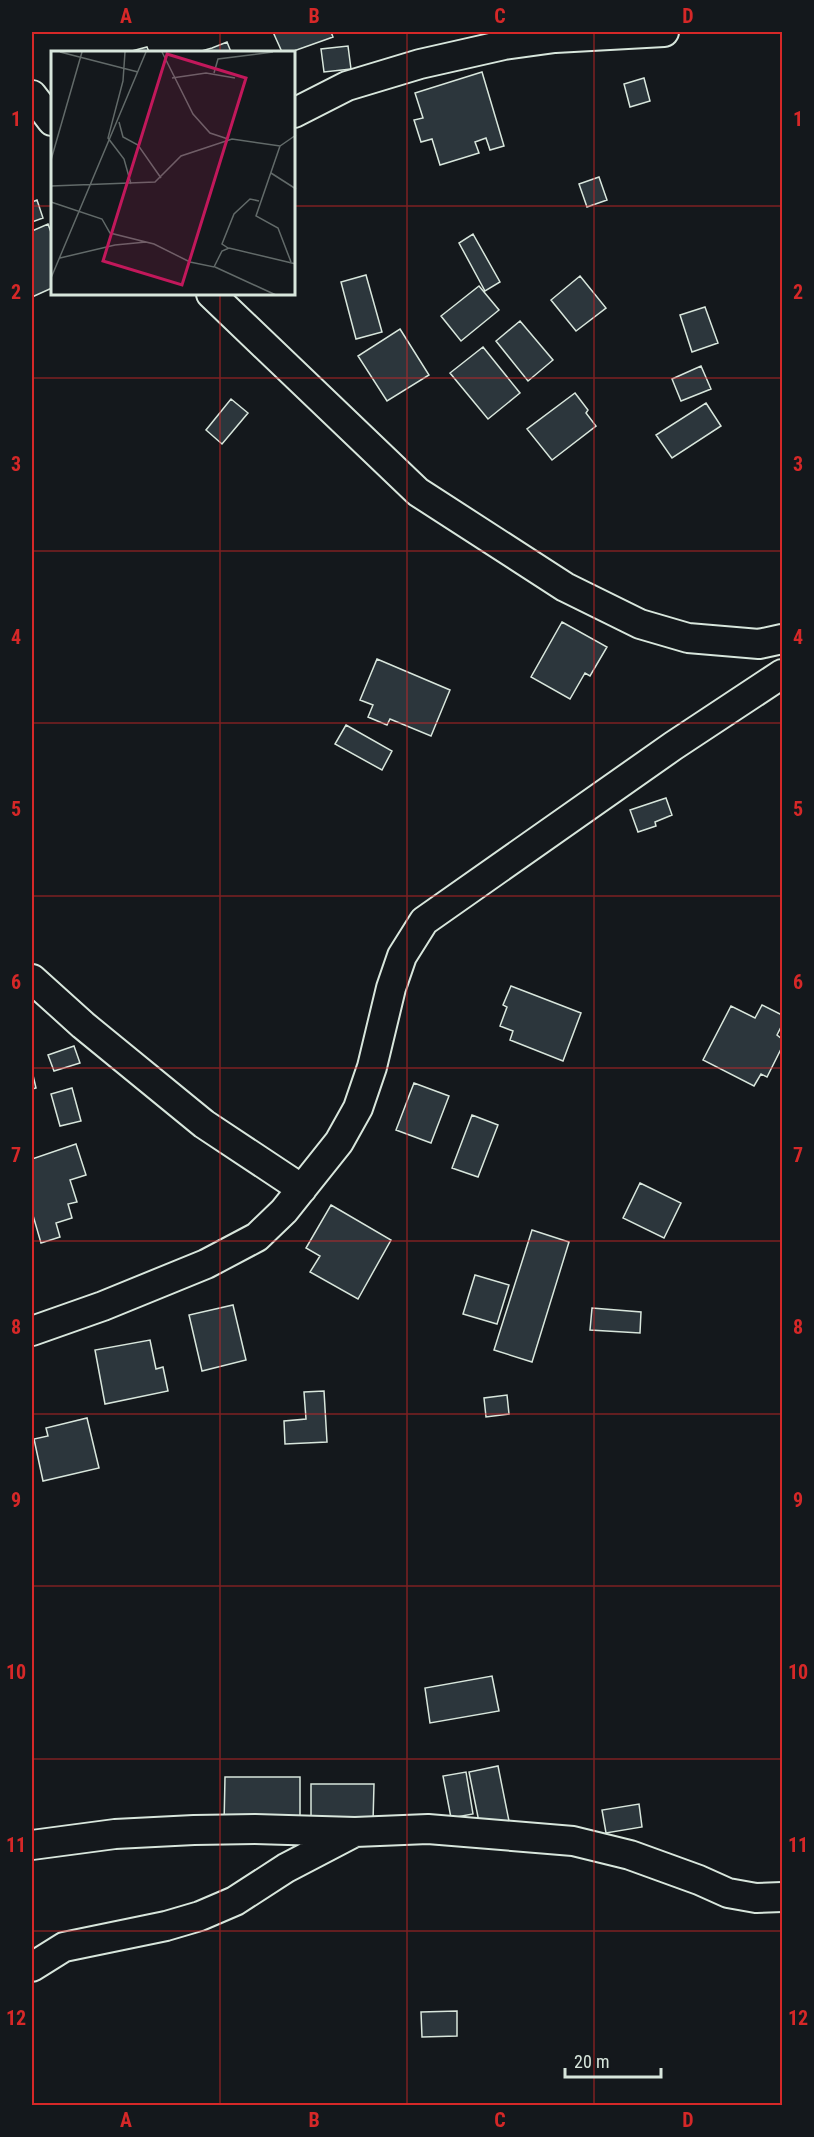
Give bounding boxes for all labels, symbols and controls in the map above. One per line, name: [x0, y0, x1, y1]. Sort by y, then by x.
text: A: [120, 4, 132, 28]
text: B: [308, 4, 320, 28]
text: C: [494, 4, 506, 28]
text: D: [682, 4, 694, 28]
inset map: [51, 51, 296, 296]
text: 1: [11, 107, 21, 131]
text: 1: [793, 107, 803, 131]
text: 2: [11, 280, 21, 304]
text: 2: [793, 280, 803, 304]
text: 3: [11, 452, 21, 476]
text: 3: [793, 452, 803, 476]
text: 4: [11, 625, 21, 649]
text: 4: [793, 625, 803, 649]
text: 5: [11, 797, 21, 821]
text: 5: [793, 797, 803, 821]
text: 6: [11, 970, 21, 994]
text: 6: [793, 970, 803, 994]
text: 7: [11, 1143, 21, 1167]
text: 7: [793, 1143, 803, 1167]
text: 8: [11, 1315, 21, 1339]
text: 8: [793, 1315, 803, 1339]
text: 9: [11, 1488, 21, 1512]
text: 9: [793, 1488, 803, 1512]
text: 10: [6, 1660, 26, 1684]
text: 10: [788, 1660, 808, 1684]
text: 11: [6, 1833, 26, 1857]
text: 11: [788, 1833, 808, 1857]
text: 12: [6, 2006, 26, 2030]
text: 12: [788, 2006, 808, 2030]
scale bar: [565, 2041, 661, 2079]
text: 20 m: [574, 2051, 609, 2072]
text: A: [120, 2108, 132, 2132]
text: B: [308, 2108, 320, 2132]
text: C: [494, 2108, 506, 2132]
text: D: [682, 2108, 694, 2132]

